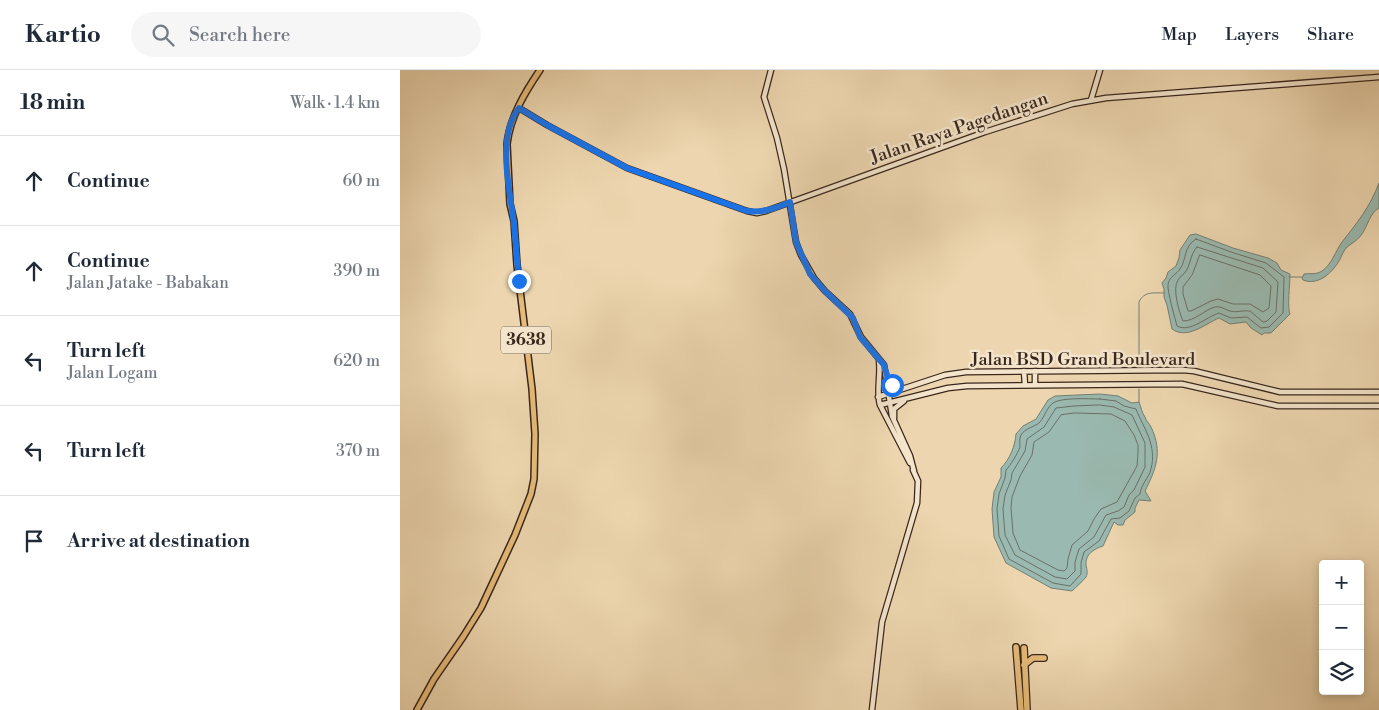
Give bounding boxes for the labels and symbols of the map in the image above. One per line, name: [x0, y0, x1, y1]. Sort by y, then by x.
street label: Jalan Raya Pagedangan: [866, 87, 1051, 170]
route end: [508, 270, 531, 293]
road number: 3638: [501, 326, 551, 354]
street label: Jalan BSD Grand Boulevard: [970, 348, 1196, 371]
route start: [881, 374, 904, 397]

